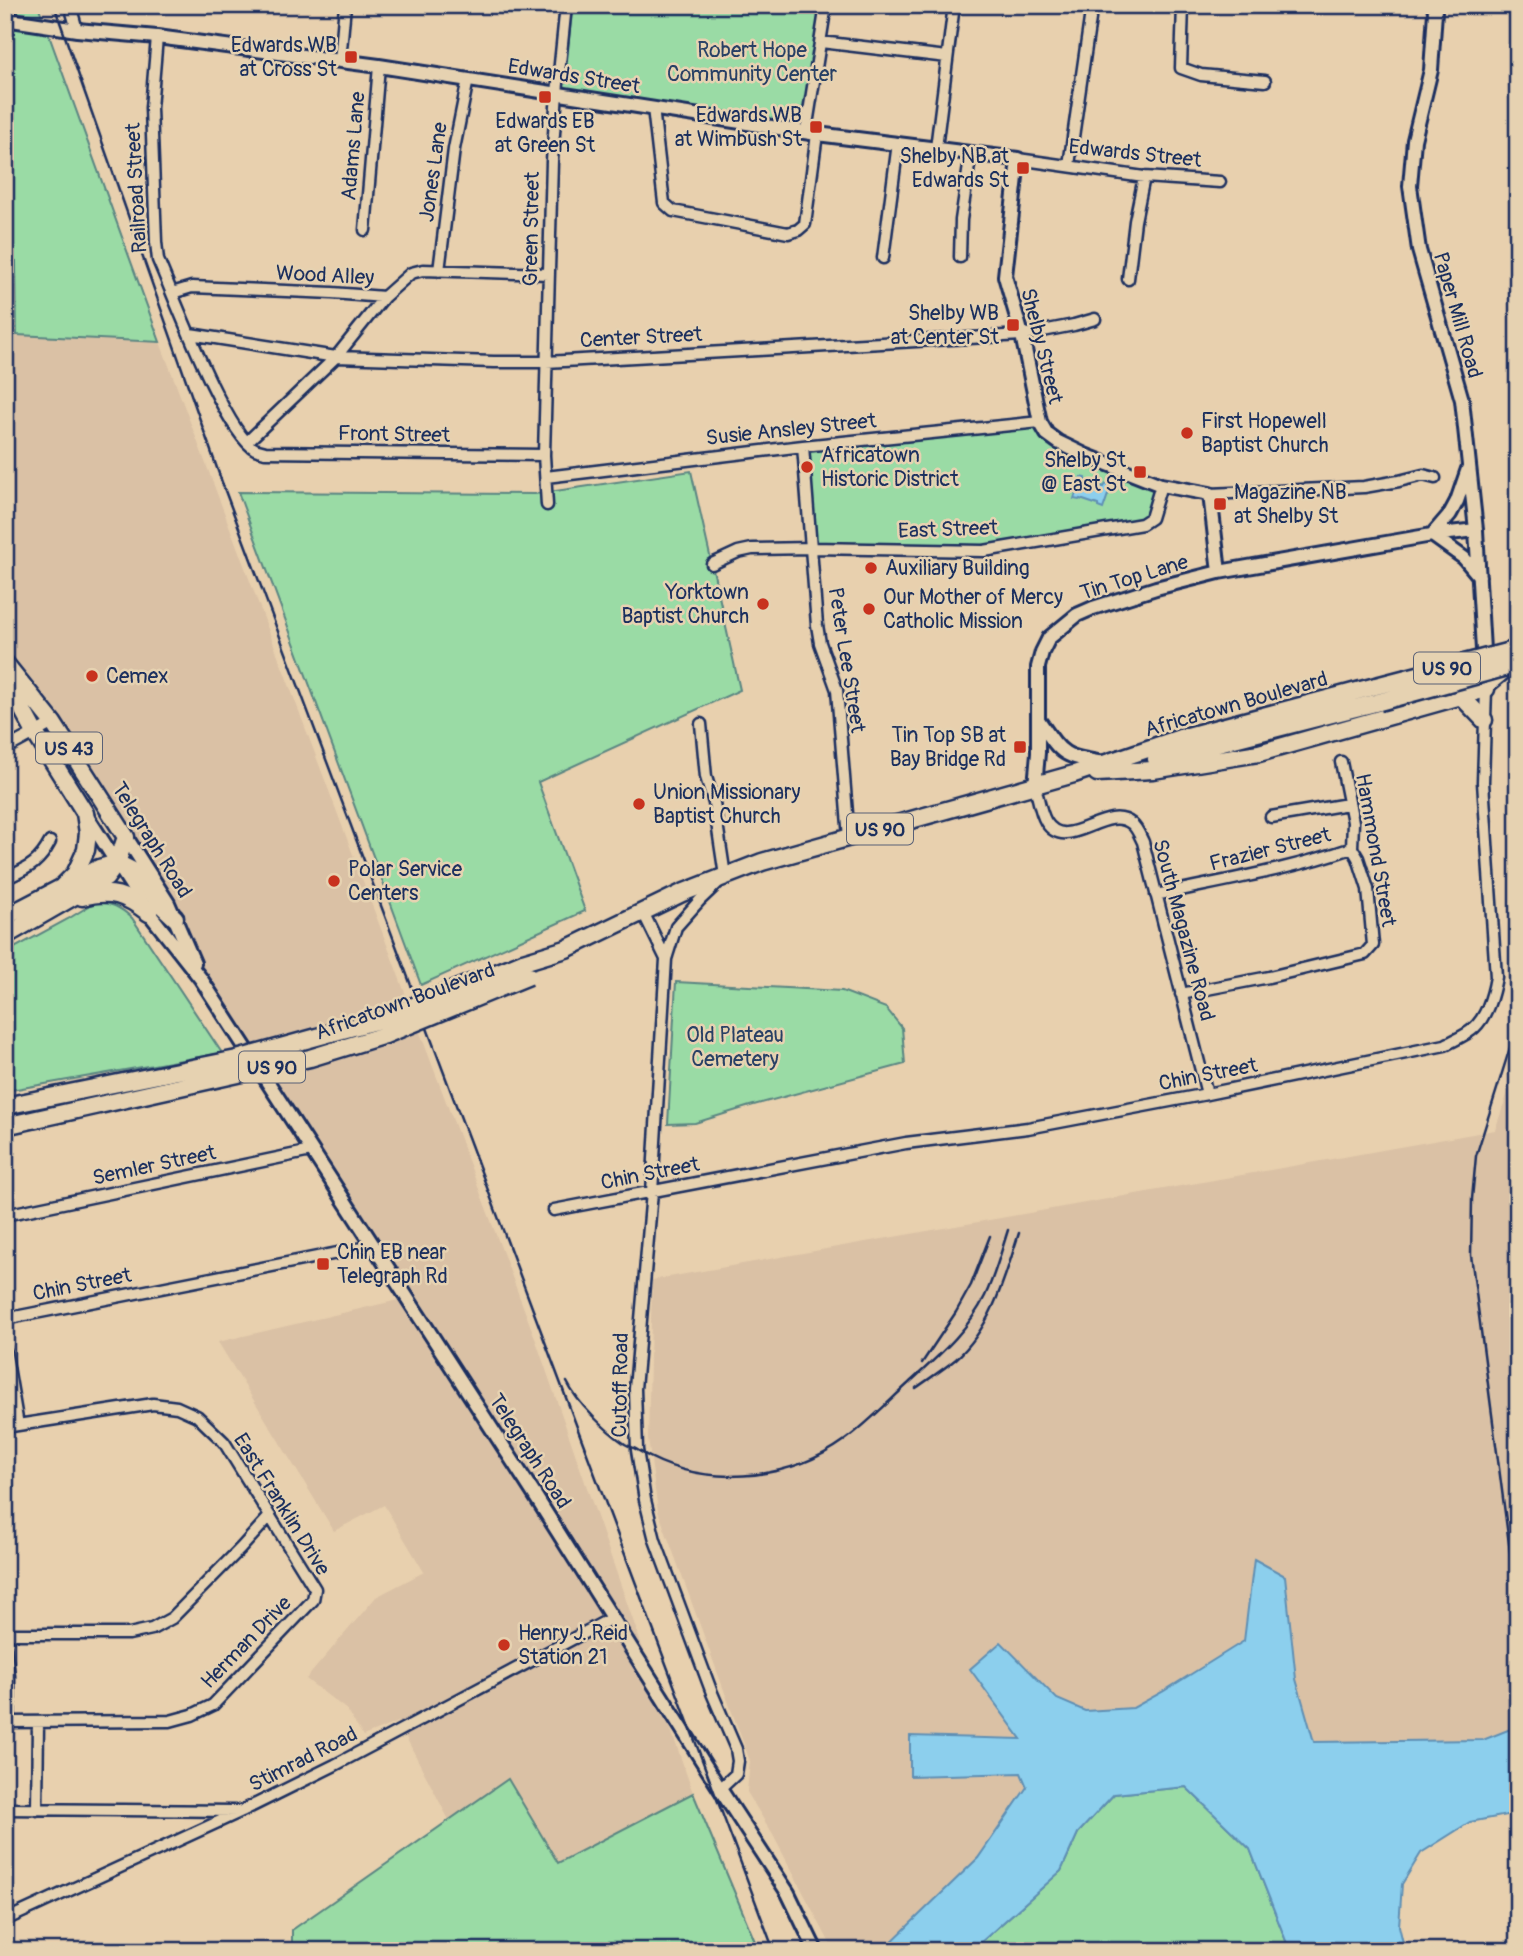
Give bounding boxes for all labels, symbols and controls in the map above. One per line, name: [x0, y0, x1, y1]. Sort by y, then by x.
place label: Edwards WB at Cross St: [231, 32, 338, 83]
park label: Robert Hope Community Center: [667, 37, 837, 88]
marker: Edwards WB at Cross St: [343, 49, 359, 65]
street label: Edwards Street: [506, 53, 642, 100]
marker: Edwards EB at Green St: [537, 89, 553, 105]
street label: Adams Lane: [335, 90, 372, 202]
place label: Edwards WB at Wimbush St: [675, 102, 803, 153]
place label: Edwards EB at Green St: [495, 108, 596, 159]
marker: Edwards WB at Wimbush St: [808, 119, 824, 135]
street label: Jones Lane: [413, 120, 454, 224]
street label: Railroad Street: [120, 122, 153, 254]
street label: Edwards Street: [1067, 133, 1203, 174]
place label: Shelby NB at Edwards St: [899, 143, 1010, 194]
marker: Shelby NB at Edwards St: [1015, 160, 1031, 176]
street label: Green Street: [517, 171, 546, 287]
street label: Paper Mill Road: [1427, 249, 1488, 381]
street label: Wood Alley: [275, 259, 375, 292]
street label: Shelby Street: [1014, 285, 1069, 407]
place label: Shelby WB at Center St: [891, 300, 1000, 351]
marker: Shelby WB at Center St: [1005, 317, 1021, 333]
street label: Center Street: [579, 321, 703, 354]
street label: Susie Ansley Street: [705, 407, 878, 452]
place label: First Hopewell Baptist Church: [1201, 408, 1329, 459]
street label: Front Street: [338, 420, 451, 449]
marker: First Hopewell Baptist Church: [1179, 425, 1195, 441]
place label: Africatown Historic District: [821, 442, 959, 493]
place label: Shelby St @ East St: [1041, 447, 1127, 498]
marker: Africatown Historic District: [799, 459, 815, 475]
marker: Shelby St @ East St: [1132, 464, 1148, 480]
place label: Magazine NB at Shelby St: [1234, 479, 1347, 530]
marker: Magazine NB at Shelby St: [1212, 496, 1228, 512]
street label: East Street: [898, 514, 999, 545]
street label: Tin Top Lane: [1077, 548, 1192, 607]
place label: Auxiliary Building: [885, 555, 1030, 582]
marker: Auxiliary Building: [863, 560, 879, 576]
place label: Yorktown Baptist Church: [621, 579, 749, 630]
place label: Our Mother of Mercy Catholic Mission: [883, 584, 1063, 635]
street label: Peter Lee Street: [822, 585, 871, 735]
marker: Yorktown Baptist Church: [755, 596, 771, 612]
marker: Our Mother of Mercy Catholic Mission: [861, 601, 877, 617]
road number: US 90: [1414, 652, 1480, 684]
place label: Cemex: [106, 663, 169, 690]
street label: Africatown Boulevard: [1142, 665, 1331, 744]
marker: Cemex: [84, 668, 100, 684]
place label: Tin Top SB at Bay Bridge Rd: [890, 722, 1007, 773]
road number: US 43: [36, 733, 102, 764]
marker: Tin Top SB at Bay Bridge Rd: [1012, 739, 1028, 755]
street label: Hammond Street: [1349, 771, 1402, 929]
street label: Telegraph Road: [105, 777, 198, 903]
place label: Union Missionary Baptist Church: [653, 779, 801, 830]
marker: Union Missionary Baptist Church: [631, 796, 647, 812]
road number: US 90: [847, 814, 913, 844]
street label: Frazier Street: [1207, 821, 1334, 878]
street label: South Magazine Road: [1146, 836, 1221, 1024]
place label: Polar Service Centers: [348, 856, 463, 907]
marker: Polar Service Centers: [326, 873, 342, 889]
street label: Africatown Boulevard: [312, 956, 499, 1046]
park label: Old Plateau Cemetery: [686, 1022, 784, 1073]
road number: US 90: [239, 1051, 305, 1082]
street label: Chin Street: [1156, 1052, 1260, 1097]
street label: Semler Street: [90, 1139, 219, 1192]
street label: Chin Street: [598, 1151, 702, 1196]
place label: Chin EB near Telegraph Rd: [337, 1239, 448, 1290]
marker: Chin EB near Telegraph Rd: [315, 1256, 331, 1272]
street label: Chin Street: [30, 1262, 134, 1307]
street label: Cutoff Road: [606, 1332, 635, 1438]
street label: Telegraph Road: [482, 1389, 577, 1514]
street label: East Franklin Drive: [227, 1428, 337, 1581]
street label: Herman Drive: [195, 1590, 298, 1695]
place label: Henry J. Reid Station 21: [518, 1620, 628, 1671]
marker: Henry J. Reid Station 21: [496, 1637, 512, 1653]
street label: Stimrad Road: [244, 1721, 362, 1798]

